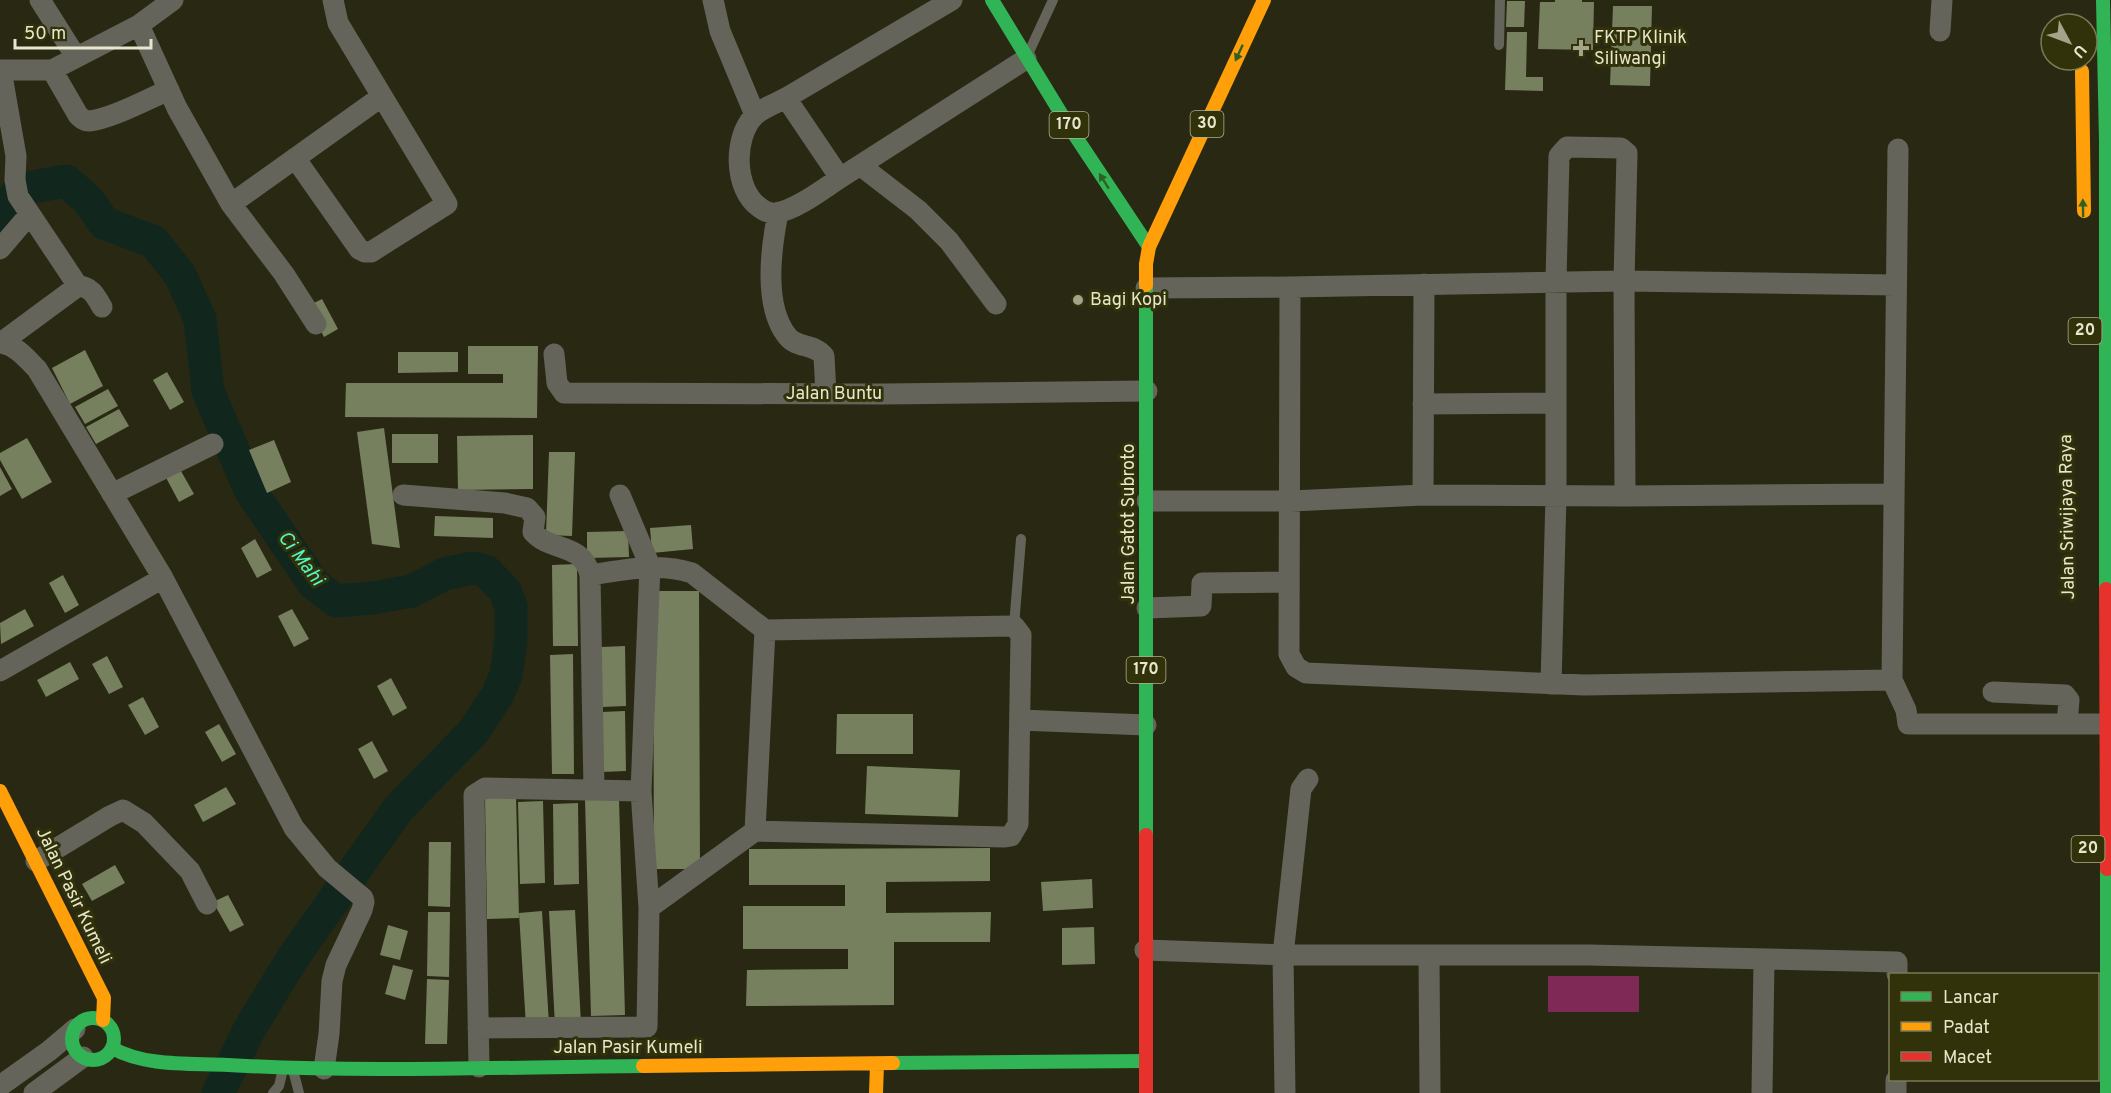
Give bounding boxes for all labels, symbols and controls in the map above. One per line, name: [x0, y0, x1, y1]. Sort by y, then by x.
scale bar: [15, 12, 152, 50]
north arrow: [2039, 12, 2099, 72]
text: 50 m: [24, 23, 66, 46]
place label: FKTP Klinik Siliwangi: [1594, 27, 1687, 71]
marker: FKTP Klinik Siliwangi: [1572, 39, 1590, 57]
text: U: [2068, 40, 2090, 61]
one-way arrow: [1235, 45, 1244, 62]
road number: 30: [1190, 111, 1224, 137]
road number: 170: [1050, 112, 1088, 138]
one-way arrow: [1099, 173, 1110, 189]
one-way arrow: [2079, 199, 2088, 218]
place label: Bagi Kopi: [1090, 289, 1167, 312]
marker: Bagi Kopi: [1071, 293, 1085, 307]
road number: 20: [2068, 318, 2102, 344]
street label: Jalan Buntu: [786, 383, 882, 406]
street label: Jalan Sriwijaya Raya: [2055, 434, 2081, 600]
street label: Jalan Gatot Subroto: [1118, 443, 1141, 605]
water label: Ci Mahi: [271, 526, 330, 593]
road number: 170: [1126, 657, 1166, 683]
street label: Jalan Pasir Kumeli: [30, 824, 116, 968]
road number: 20: [2072, 836, 2104, 862]
legend: [1889, 973, 2099, 1081]
text: Lancar: [1943, 987, 1999, 1010]
text: Padat: [1943, 1017, 1990, 1040]
street label: Jalan Pasir Kumeli: [553, 1037, 703, 1060]
text: Macet: [1943, 1047, 1992, 1070]

